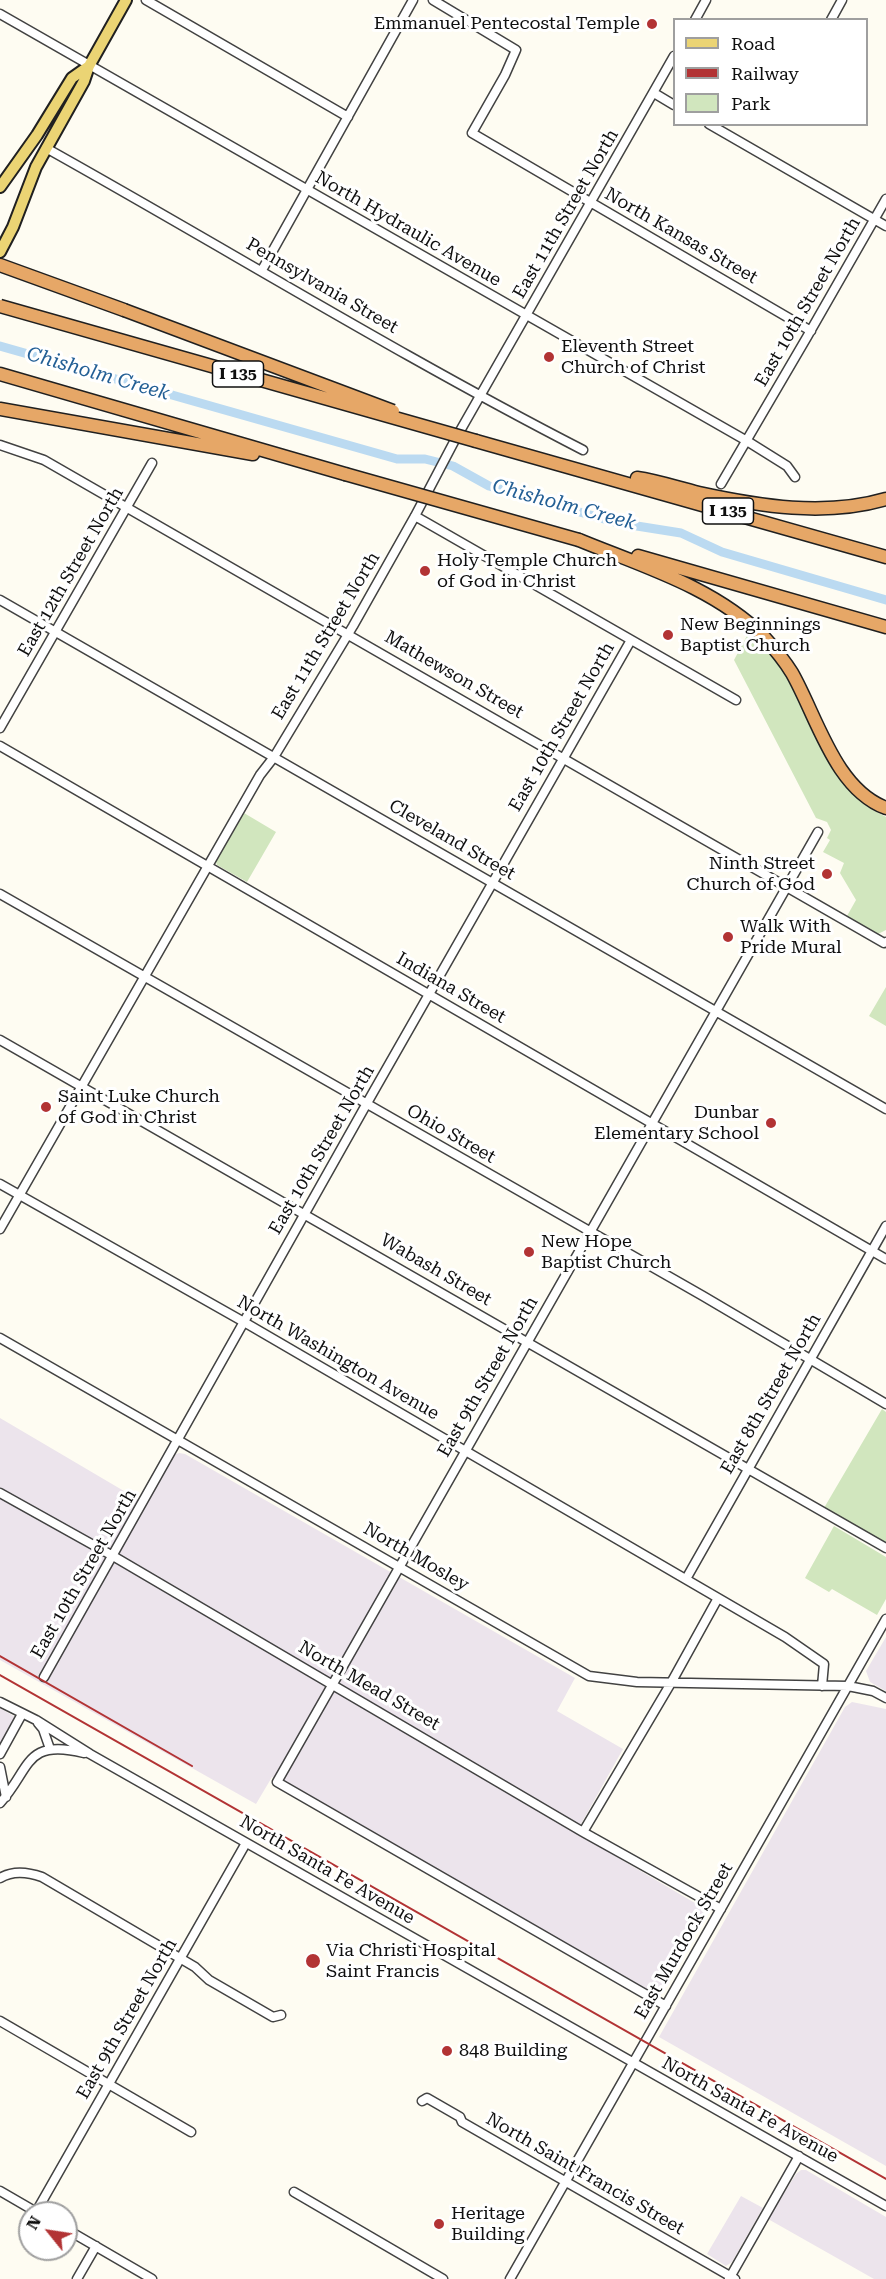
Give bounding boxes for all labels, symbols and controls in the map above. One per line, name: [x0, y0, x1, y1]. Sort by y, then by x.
place label: Emmanuel Pentecostal Temple: [374, 13, 640, 35]
marker: Emmanuel Pentecostal Temple: [645, 17, 659, 31]
legend: [673, 18, 868, 126]
text: Road: [731, 33, 775, 54]
text: Railway: [731, 63, 799, 84]
text: Park: [731, 93, 771, 114]
street label: East 11th Street North: [509, 126, 623, 302]
street label: North Hydraulic Avenue: [311, 167, 505, 291]
street label: North Kansas Street: [601, 183, 761, 289]
street label: East 10th Street North: [751, 214, 865, 390]
street label: Pennsylvania Street: [242, 234, 402, 338]
place label: Eleventh Street Church of Christ: [561, 336, 705, 378]
water label: Chisholm Creek: [24, 342, 172, 406]
marker: Eleventh Street Church of Christ: [542, 350, 556, 364]
road number: I 135: [212, 361, 264, 387]
water label: Chisholm Creek: [490, 474, 638, 536]
street label: East 12th Street North: [14, 484, 128, 660]
road number: I 135: [702, 498, 754, 524]
street label: East 11th Street North: [267, 548, 385, 724]
place label: Holy Temple Church of God in Christ: [437, 550, 617, 592]
marker: Holy Temple Church of God in Christ: [418, 564, 432, 578]
place label: New Beginnings Baptist Church: [680, 614, 821, 656]
street label: Mathewson Street: [381, 626, 527, 724]
marker: New Beginnings Baptist Church: [661, 628, 675, 642]
street label: East 10th Street North: [505, 639, 619, 815]
street label: Cleveland Street: [385, 795, 519, 885]
place label: Ninth Street Church of God: [687, 853, 815, 896]
marker: Ninth Street Church of God: [820, 867, 834, 881]
place label: Walk With Pride Mural: [740, 916, 842, 958]
marker: Walk With Pride Mural: [721, 930, 735, 944]
street label: Indiana Street: [392, 948, 510, 1028]
street label: East 10th Street North: [265, 1062, 379, 1238]
place label: Saint Luke Church of God in Christ: [58, 1086, 220, 1128]
marker: Saint Luke Church of God in Christ: [39, 1100, 53, 1114]
street label: Ohio Street: [403, 1100, 499, 1168]
place label: Dunbar Elementary School: [594, 1102, 759, 1144]
marker: Dunbar Elementary School: [764, 1116, 778, 1130]
street label: Wabash Street: [377, 1229, 495, 1311]
place label: New Hope Baptist Church: [541, 1231, 671, 1274]
marker: New Hope Baptist Church: [522, 1245, 536, 1259]
street label: North Washington Avenue: [233, 1291, 443, 1425]
street label: East 9th Street North: [433, 1293, 543, 1461]
street label: East 8th Street North: [716, 1310, 826, 1478]
street label: East 10th Street North: [27, 1486, 141, 1662]
street label: North Mosley: [359, 1518, 473, 1596]
street label: North Mead Street: [294, 1637, 444, 1735]
street label: North Santa Fe Avenue: [236, 1811, 418, 1929]
street label: East Murdock Street: [630, 1859, 738, 2023]
street label: East 9th Street North: [72, 1935, 182, 2103]
place label: Via Christi Hospital Saint Francis: [326, 1940, 496, 1982]
marker: Via Christi Hospital Saint Francis: [304, 1952, 322, 1970]
place label: 848 Building: [459, 2040, 567, 2062]
marker: 848 Building: [440, 2044, 454, 2058]
street label: North Santa Fe Avenue: [658, 2052, 842, 2168]
street label: North Saint Francis Street: [482, 2108, 688, 2240]
north arrow: [18, 2201, 78, 2261]
place label: Heritage Building: [451, 2203, 525, 2246]
text: N: [22, 2213, 45, 2233]
marker: Heritage Building: [432, 2217, 446, 2231]

